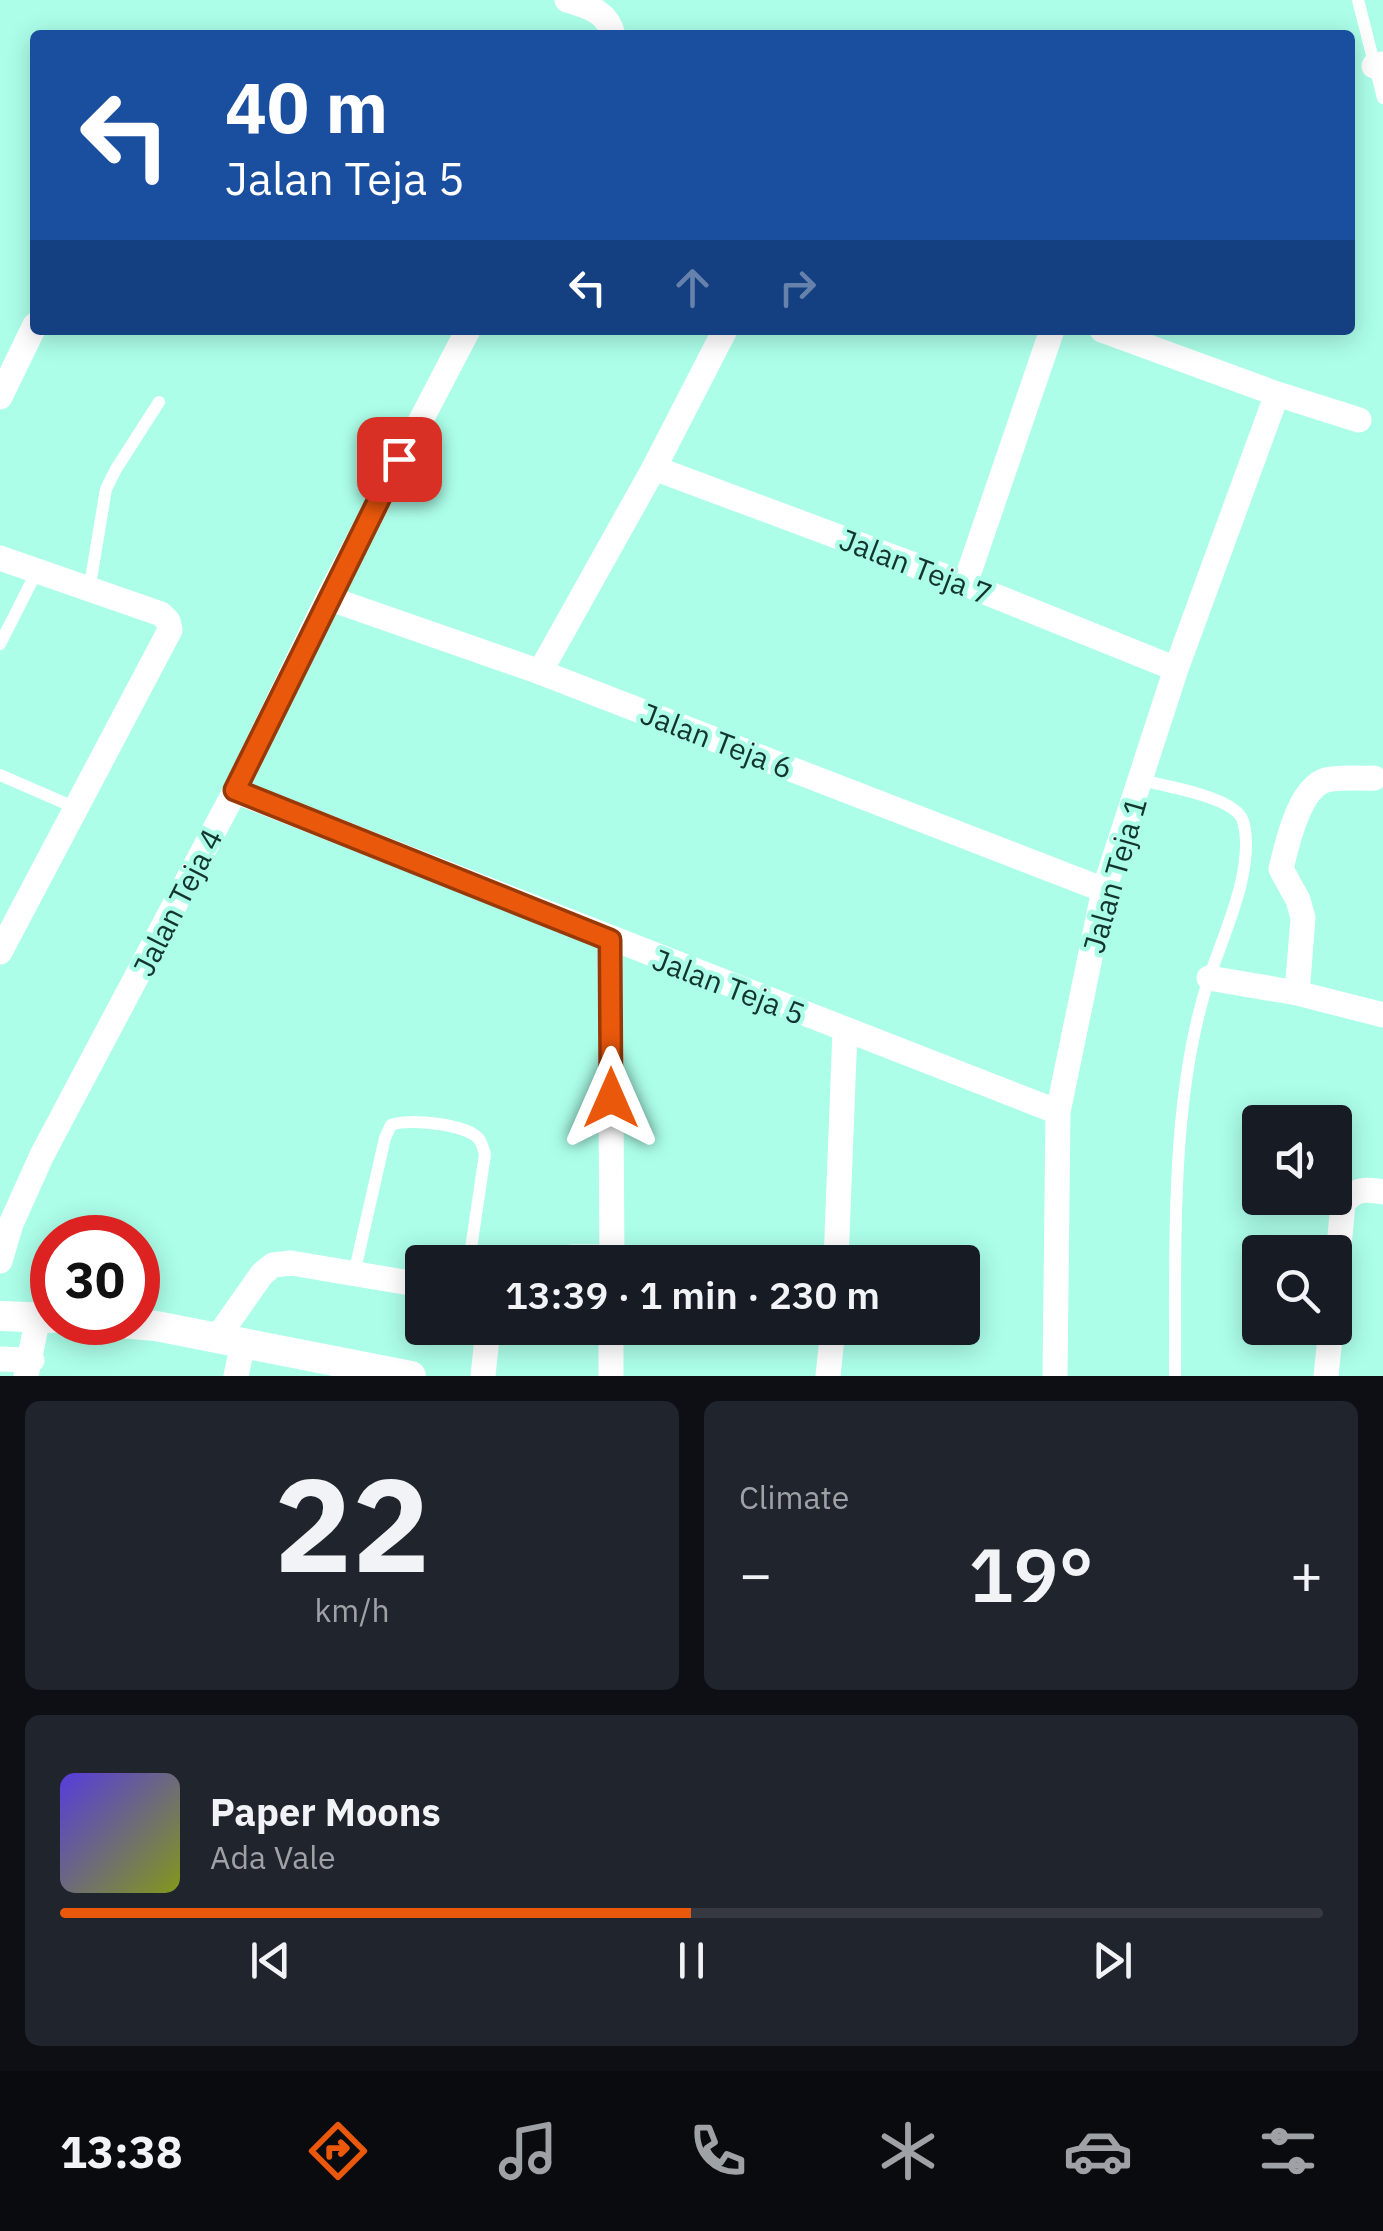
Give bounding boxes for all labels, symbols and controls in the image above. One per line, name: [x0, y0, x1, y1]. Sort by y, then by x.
text: 40 m: [225, 61, 388, 152]
icon: left: [60, 70, 190, 200]
text: Jalan Teja 5: [225, 149, 465, 207]
icon: left: [560, 260, 615, 315]
icon: ahead: [665, 260, 720, 315]
icon: right: [770, 260, 825, 315]
pin: [357, 417, 442, 502]
icon: arrive: [372, 432, 427, 487]
street label: Jalan Teja 7: [834, 519, 998, 613]
street label: Jalan Teja 6: [635, 693, 799, 787]
street label: Jalan Teja 1: [1073, 793, 1155, 957]
street label: Jalan Teja 4: [123, 822, 231, 982]
street label: Jalan Teja 5: [647, 939, 811, 1033]
position arrow: [559, 1046, 663, 1150]
map controls: [1242, 1105, 1352, 1345]
button: sound: [1242, 1105, 1352, 1215]
speed limit sign: 30: [30, 1215, 160, 1345]
button: search: [1242, 1235, 1352, 1345]
text: 13:39 · 1 min · 230 m: [505, 1270, 880, 1319]
text: 22: [274, 1439, 430, 1608]
text: Climate: [739, 1476, 849, 1518]
text: 19°: [968, 1525, 1094, 1623]
text: −: [739, 1538, 772, 1609]
text: +: [1290, 1538, 1323, 1609]
text: km/h: [314, 1589, 390, 1631]
text: Paper Moons: [210, 1787, 441, 1836]
text: Ada Vale: [210, 1836, 336, 1878]
icon: previous: [243, 1933, 298, 1988]
icon: pause: [664, 1933, 719, 1988]
icon: next: [1085, 1933, 1140, 1988]
icon: directions: [303, 2116, 373, 2186]
icon: music: [493, 2116, 563, 2186]
icon: phone: [683, 2116, 753, 2186]
icon: climate: [873, 2116, 943, 2186]
icon: car: [1063, 2116, 1133, 2186]
icon: filters: [1253, 2116, 1323, 2186]
text: 13:38: [60, 2122, 183, 2180]

